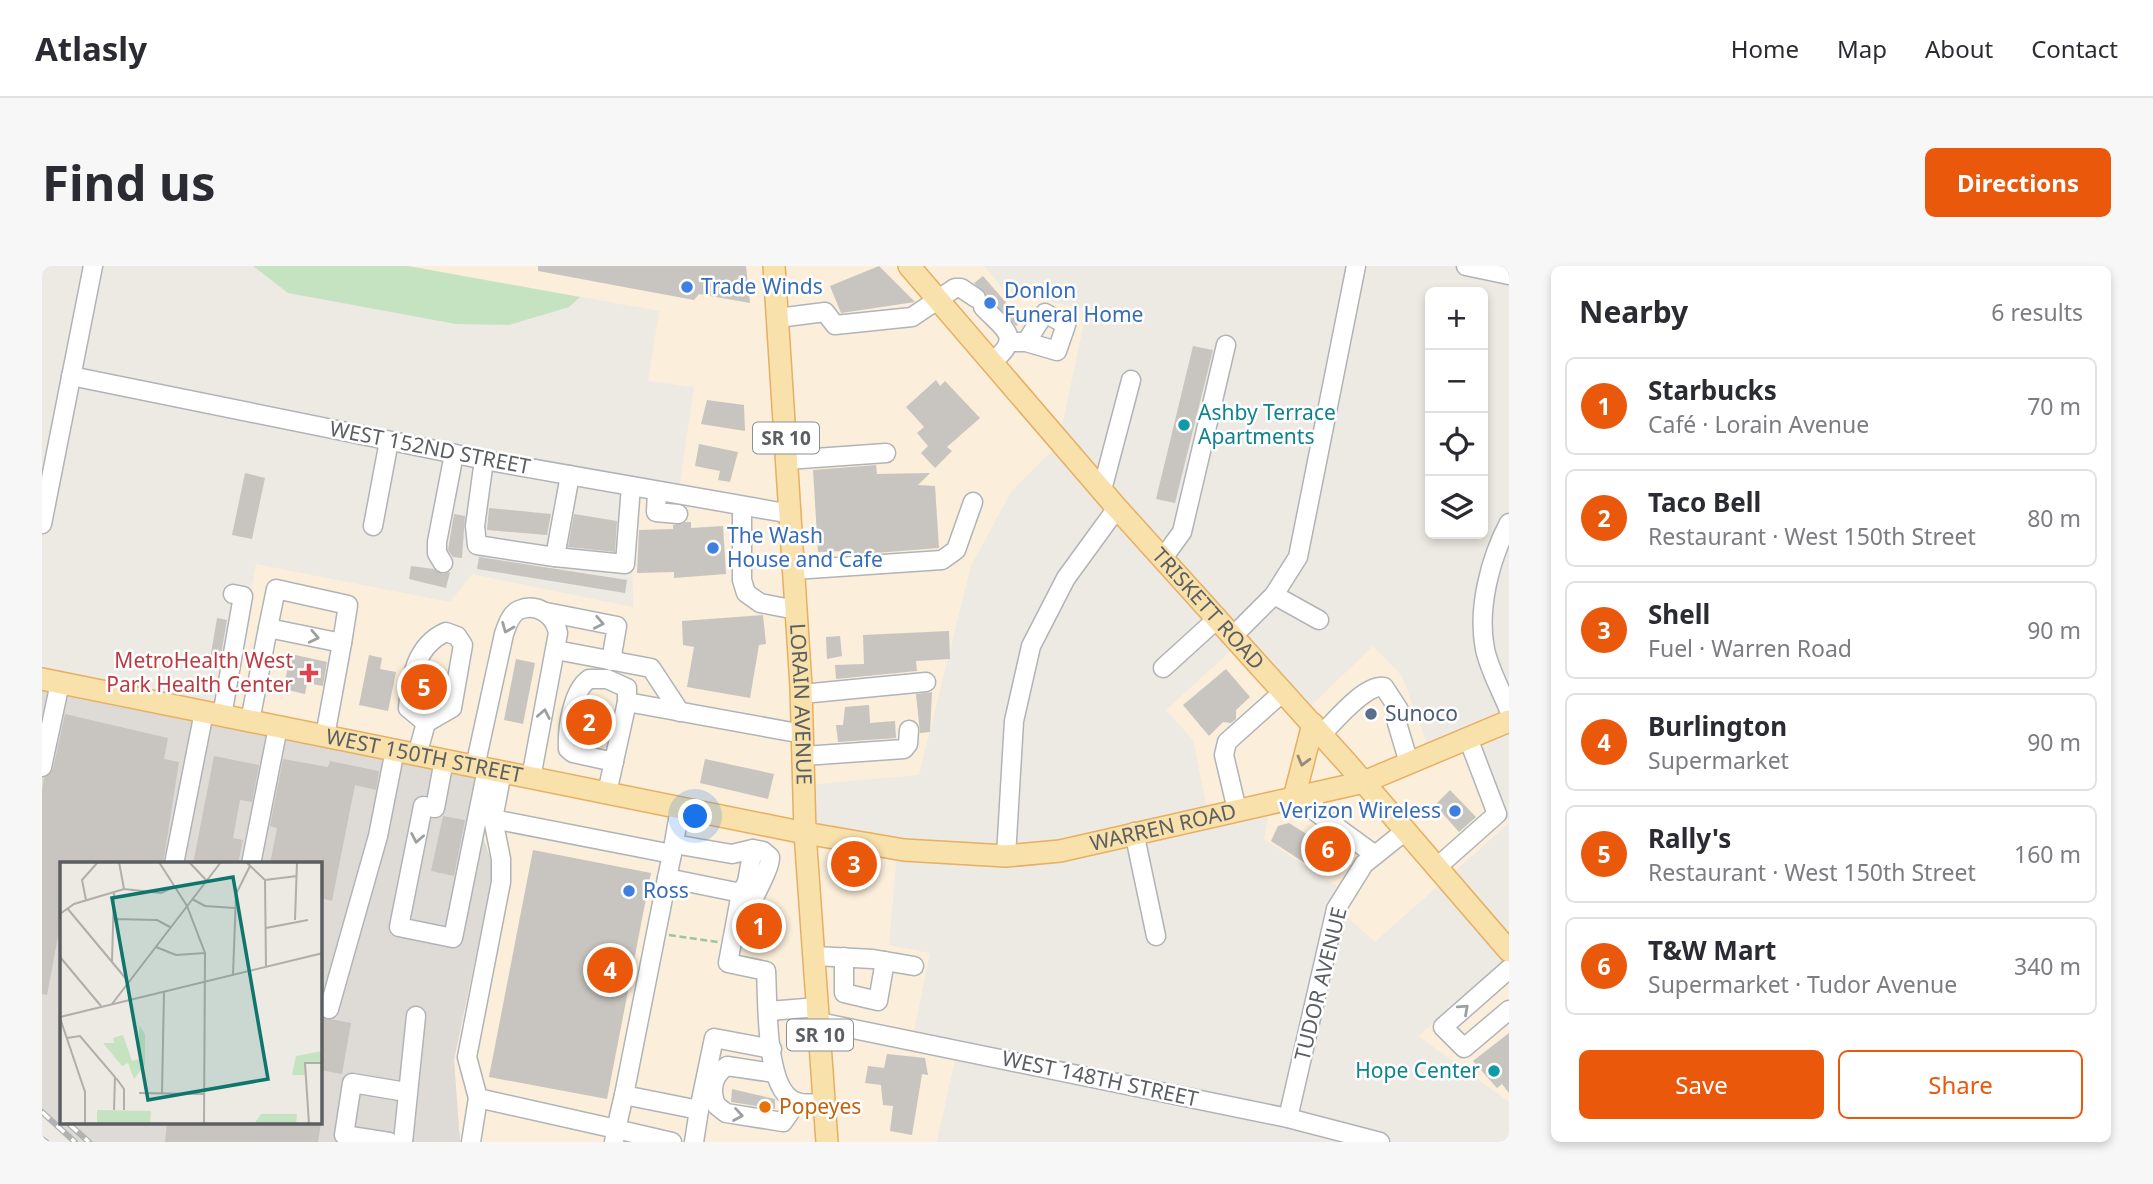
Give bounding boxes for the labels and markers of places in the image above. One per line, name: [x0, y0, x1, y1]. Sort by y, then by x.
place label: Trade Winds: [701, 272, 823, 300]
place label: Donlon Funeral Home: [1004, 276, 1143, 328]
marker: Trade Winds: [679, 279, 695, 295]
marker: Donlon Funeral Home: [982, 295, 998, 311]
place label: Ashby Terrace Apartments: [1198, 398, 1336, 450]
marker: Ashby Terrace Apartments: [1176, 417, 1192, 433]
place label: The Wash House and Cafe: [727, 521, 883, 573]
marker: The Wash House and Cafe: [705, 540, 721, 556]
place label: MetroHealth West Park Health Center: [106, 646, 293, 698]
pin: 5: [401, 661, 447, 713]
marker: MetroHealth West Park Health Center: [299, 663, 319, 683]
pin: 2: [566, 696, 612, 748]
place label: Sunoco: [1385, 699, 1458, 727]
marker: Sunoco: [1363, 706, 1379, 722]
place label: Verizon Wireless: [1279, 796, 1441, 824]
marker: Verizon Wireless: [1447, 803, 1463, 819]
pin: 6: [1305, 823, 1351, 875]
pin: 3: [831, 838, 877, 890]
place label: Ross: [643, 876, 689, 904]
marker: Ross: [621, 883, 637, 899]
pin: 1: [736, 900, 782, 952]
pin: 4: [587, 944, 633, 996]
place label: Hope Center: [1355, 1056, 1480, 1084]
marker: Hope Center: [1486, 1063, 1502, 1079]
place label: Popeyes: [779, 1092, 861, 1120]
marker: Popeyes: [757, 1099, 773, 1115]

